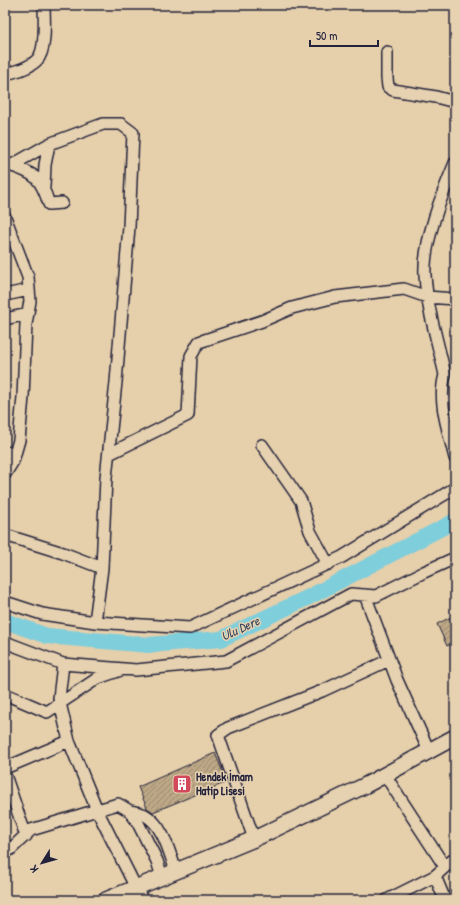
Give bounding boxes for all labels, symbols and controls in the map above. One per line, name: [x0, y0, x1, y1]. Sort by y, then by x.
scale bar: [310, 22, 378, 48]
text: 50 m: [316, 27, 337, 44]
water label: Ulu Dere: [218, 611, 263, 645]
place label: Hendek İmam Hatip Lisesi: [196, 768, 253, 800]
building icon: Hendek İmam Hatip Lisesi: [171, 773, 193, 795]
north arrow: [22, 843, 62, 883]
text: K: [27, 862, 41, 876]

